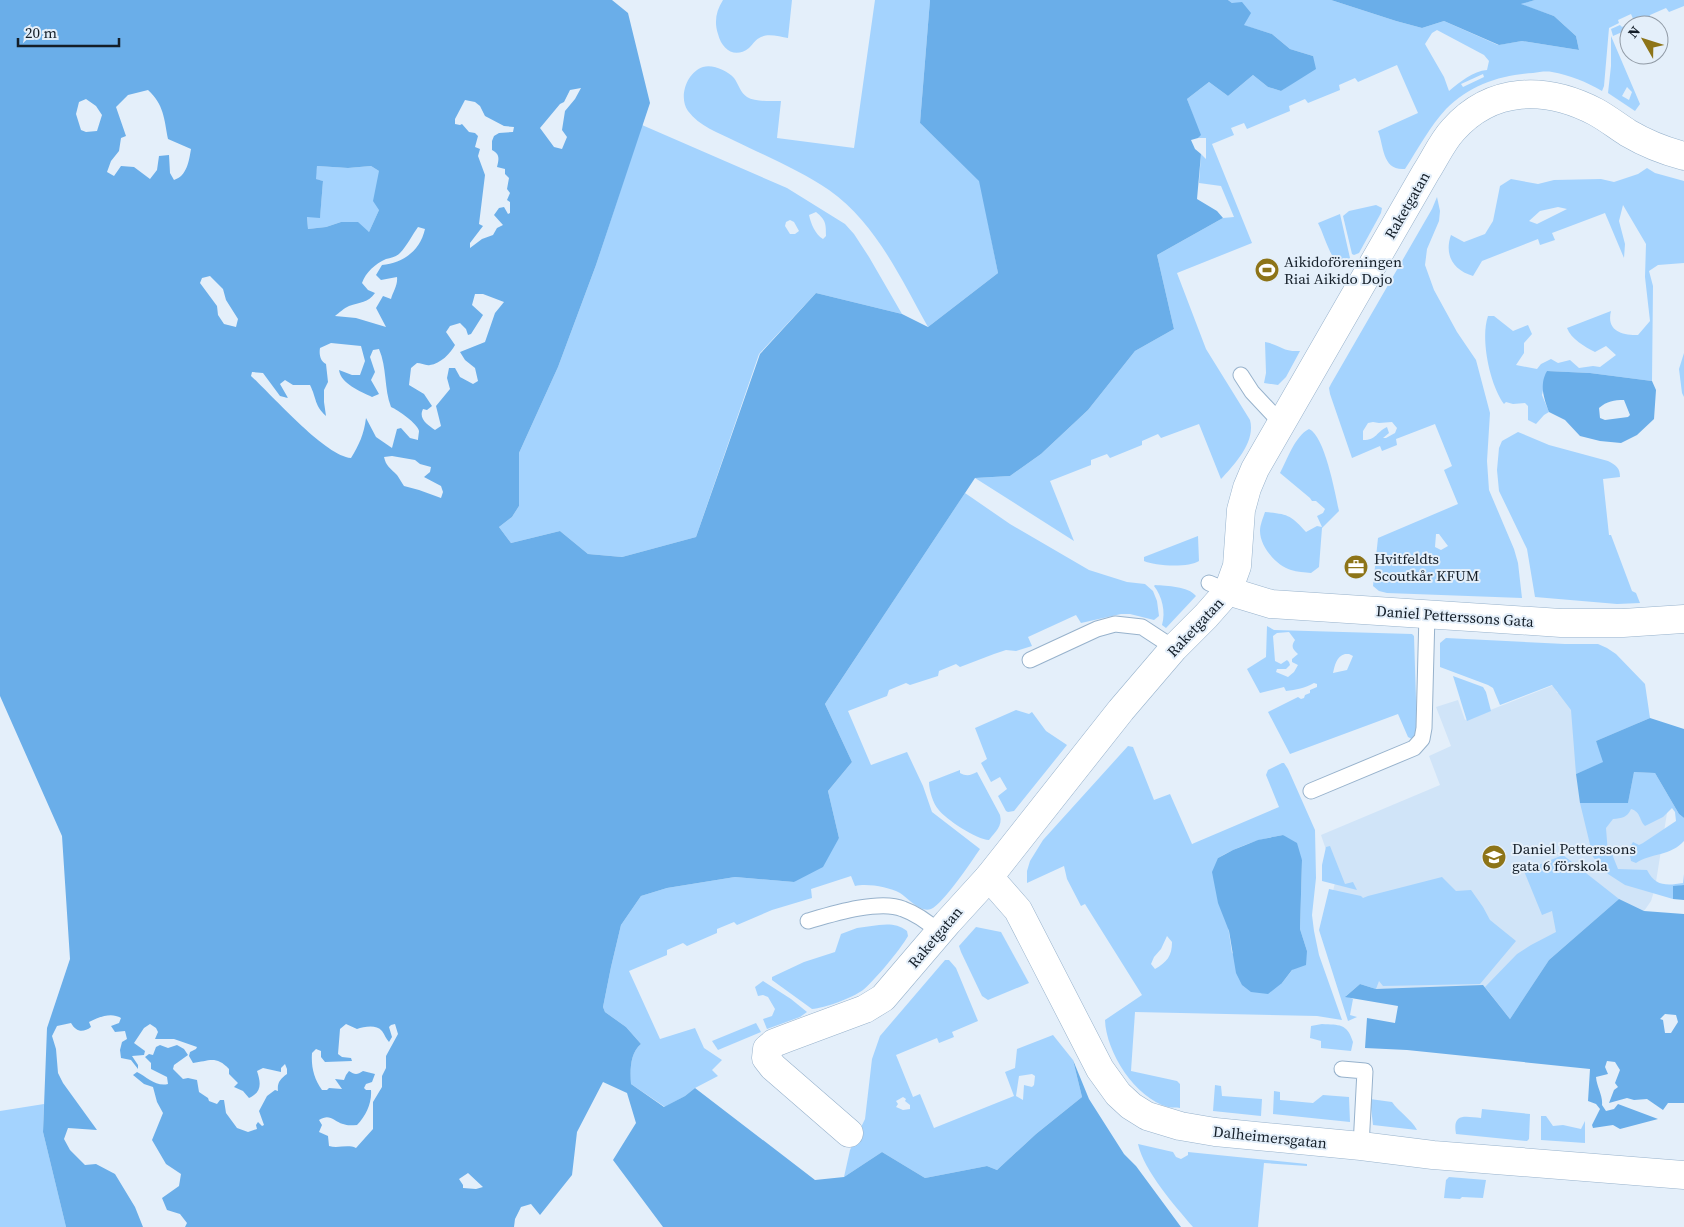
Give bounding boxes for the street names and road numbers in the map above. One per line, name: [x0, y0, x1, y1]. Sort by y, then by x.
street label: Raketgatan: [1379, 168, 1435, 242]
street label: Raketgatan: [1162, 593, 1228, 661]
street label: Daniel Petterssons Gata: [1376, 600, 1535, 632]
street label: Raketgatan: [903, 902, 967, 972]
street label: Dalheimersgatan: [1212, 1121, 1328, 1153]

